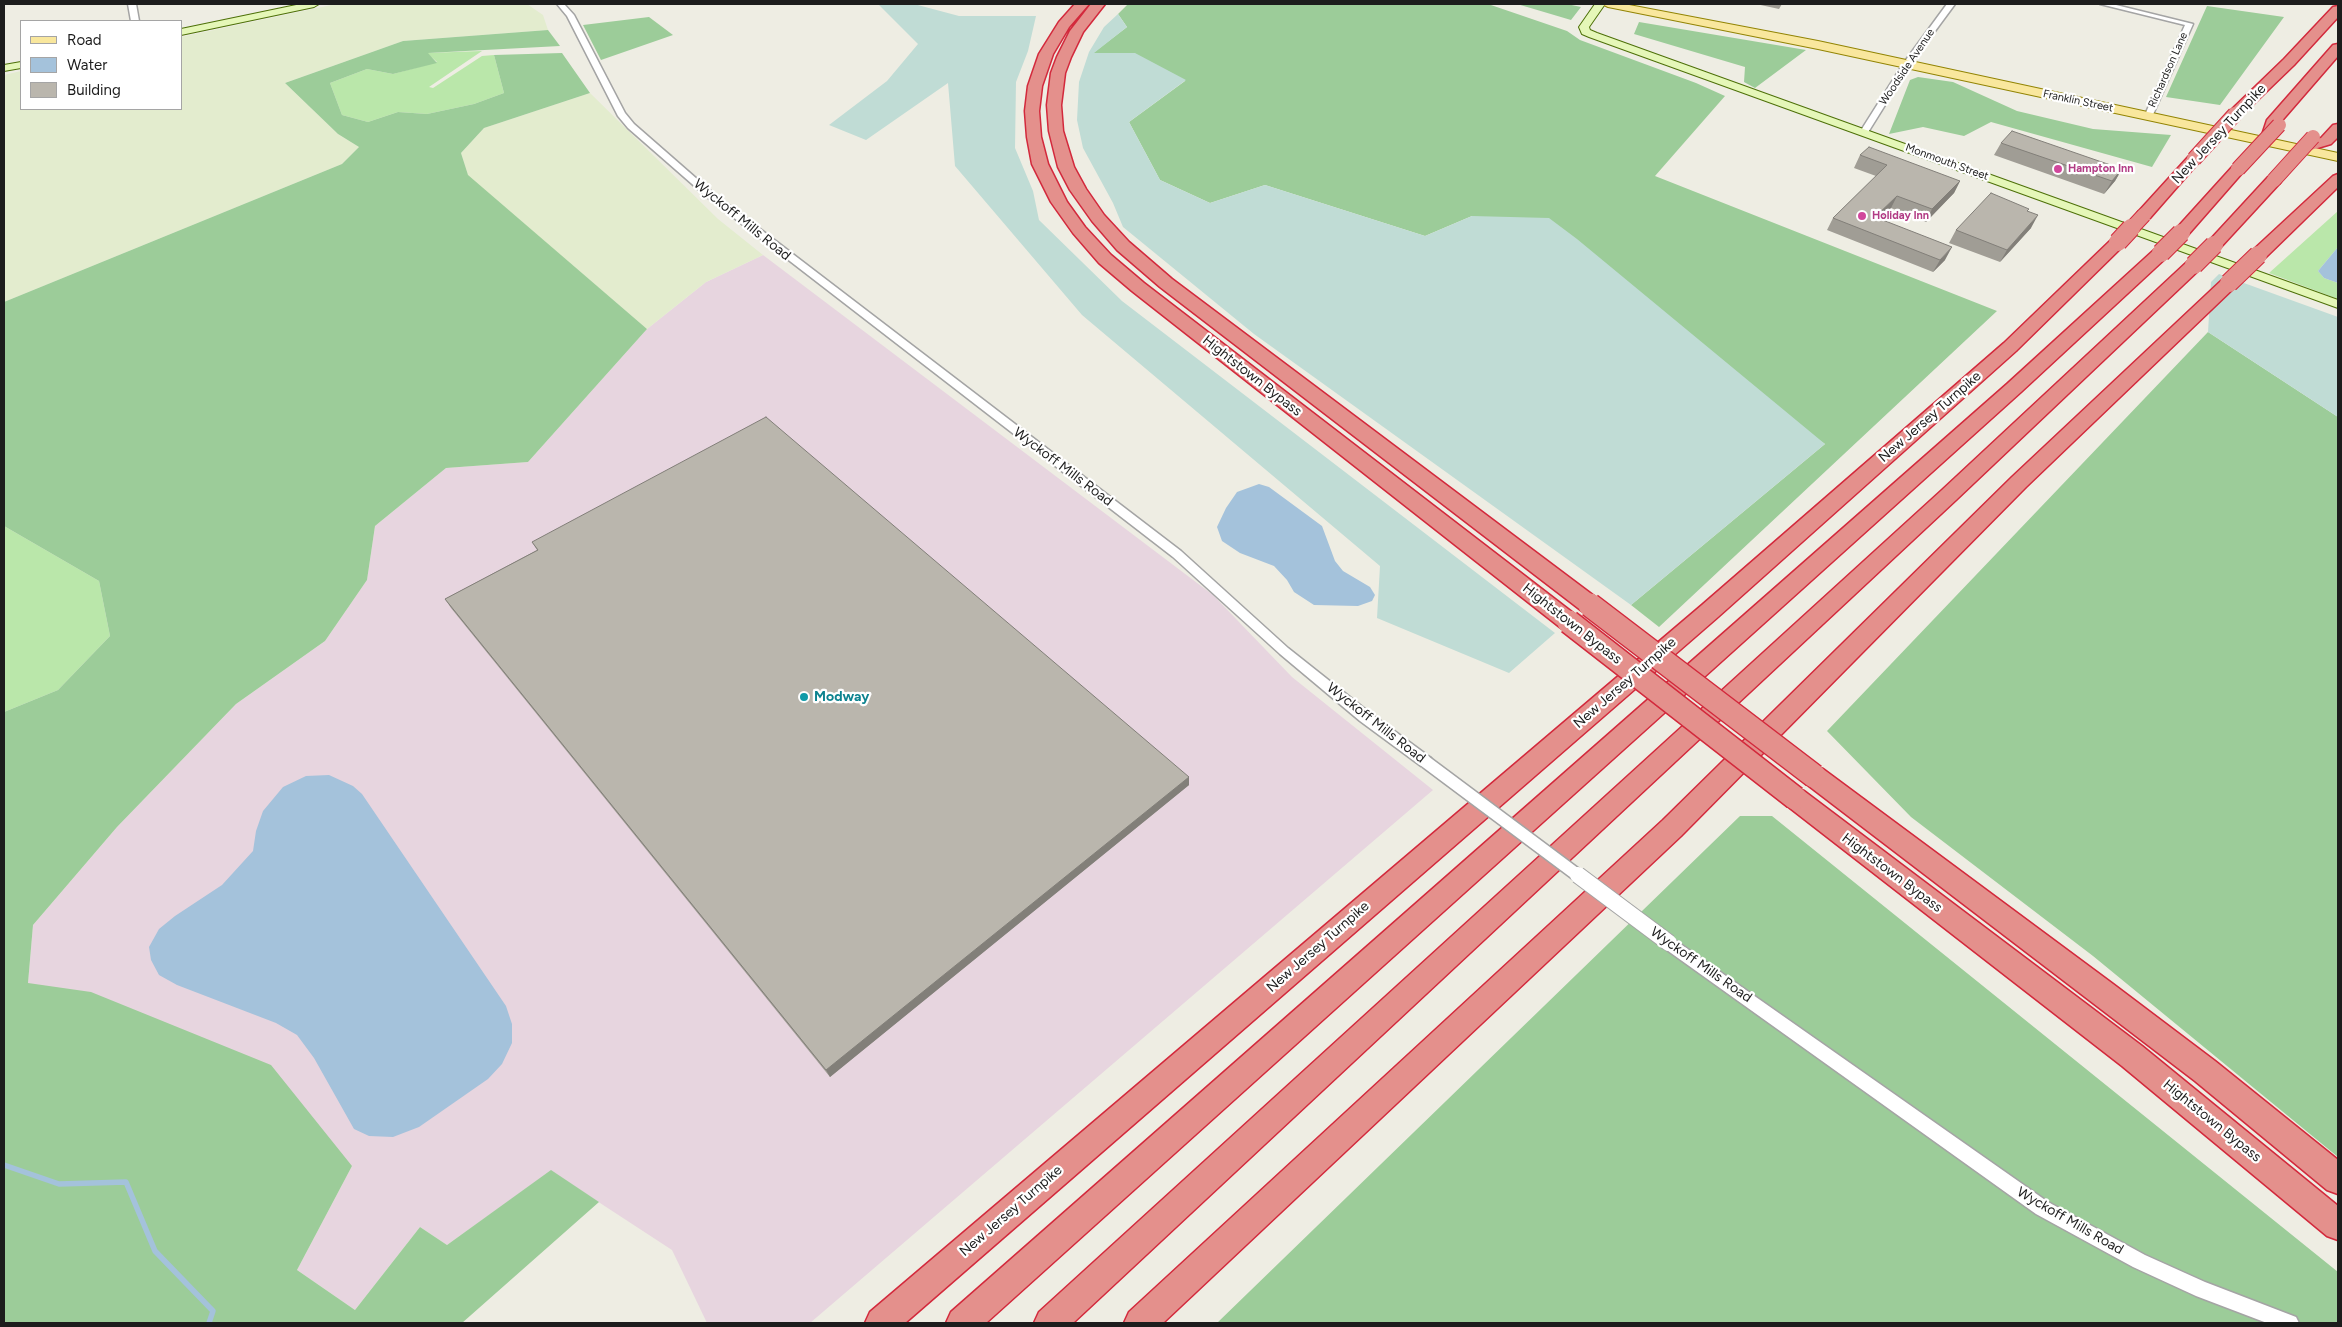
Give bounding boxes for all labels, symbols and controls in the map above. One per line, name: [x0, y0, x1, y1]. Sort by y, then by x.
legend: [20, 20, 182, 110]
street label: Woodside Avenue: [1877, 26, 1937, 108]
street label: Richardson Lane: [2145, 30, 2191, 110]
text: Road: [67, 31, 102, 49]
text: Water: [67, 56, 107, 74]
text: Building: [67, 81, 121, 99]
street label: New Jersey Turnpike: [2168, 81, 2270, 187]
street label: Franklin Street: [2042, 87, 2114, 115]
street label: Monmouth Street: [1904, 141, 1990, 183]
place label: Hampton Inn: [2068, 162, 2134, 176]
marker: Hampton Inn: [2052, 163, 2064, 175]
street label: Wyckoff Mills Road: [690, 176, 794, 264]
place label: Holiday Inn: [1872, 209, 1929, 223]
marker: Holiday Inn: [1856, 210, 1868, 222]
street label: Hightstown Bypass: [1199, 332, 1305, 420]
street label: New Jersey Turnpike: [1875, 368, 1985, 466]
street label: Wyckoff Mills Road: [1010, 424, 1116, 510]
street label: Hightstown Bypass: [1519, 580, 1625, 668]
street label: New Jersey Turnpike: [1570, 634, 1680, 732]
street label: Wyckoff Mills Road: [1323, 679, 1429, 767]
place label: Modway: [814, 689, 869, 705]
marker: Modway: [798, 691, 810, 703]
street label: Hightstown Bypass: [1838, 830, 1946, 916]
street label: New Jersey Turnpike: [1263, 898, 1373, 996]
street label: Wyckoff Mills Road: [1647, 924, 1755, 1006]
street label: Hightstown Bypass: [2160, 1076, 2264, 1166]
street label: New Jersey Turnpike: [956, 1162, 1066, 1260]
street label: Wyckoff Mills Road: [2014, 1184, 2126, 1258]

